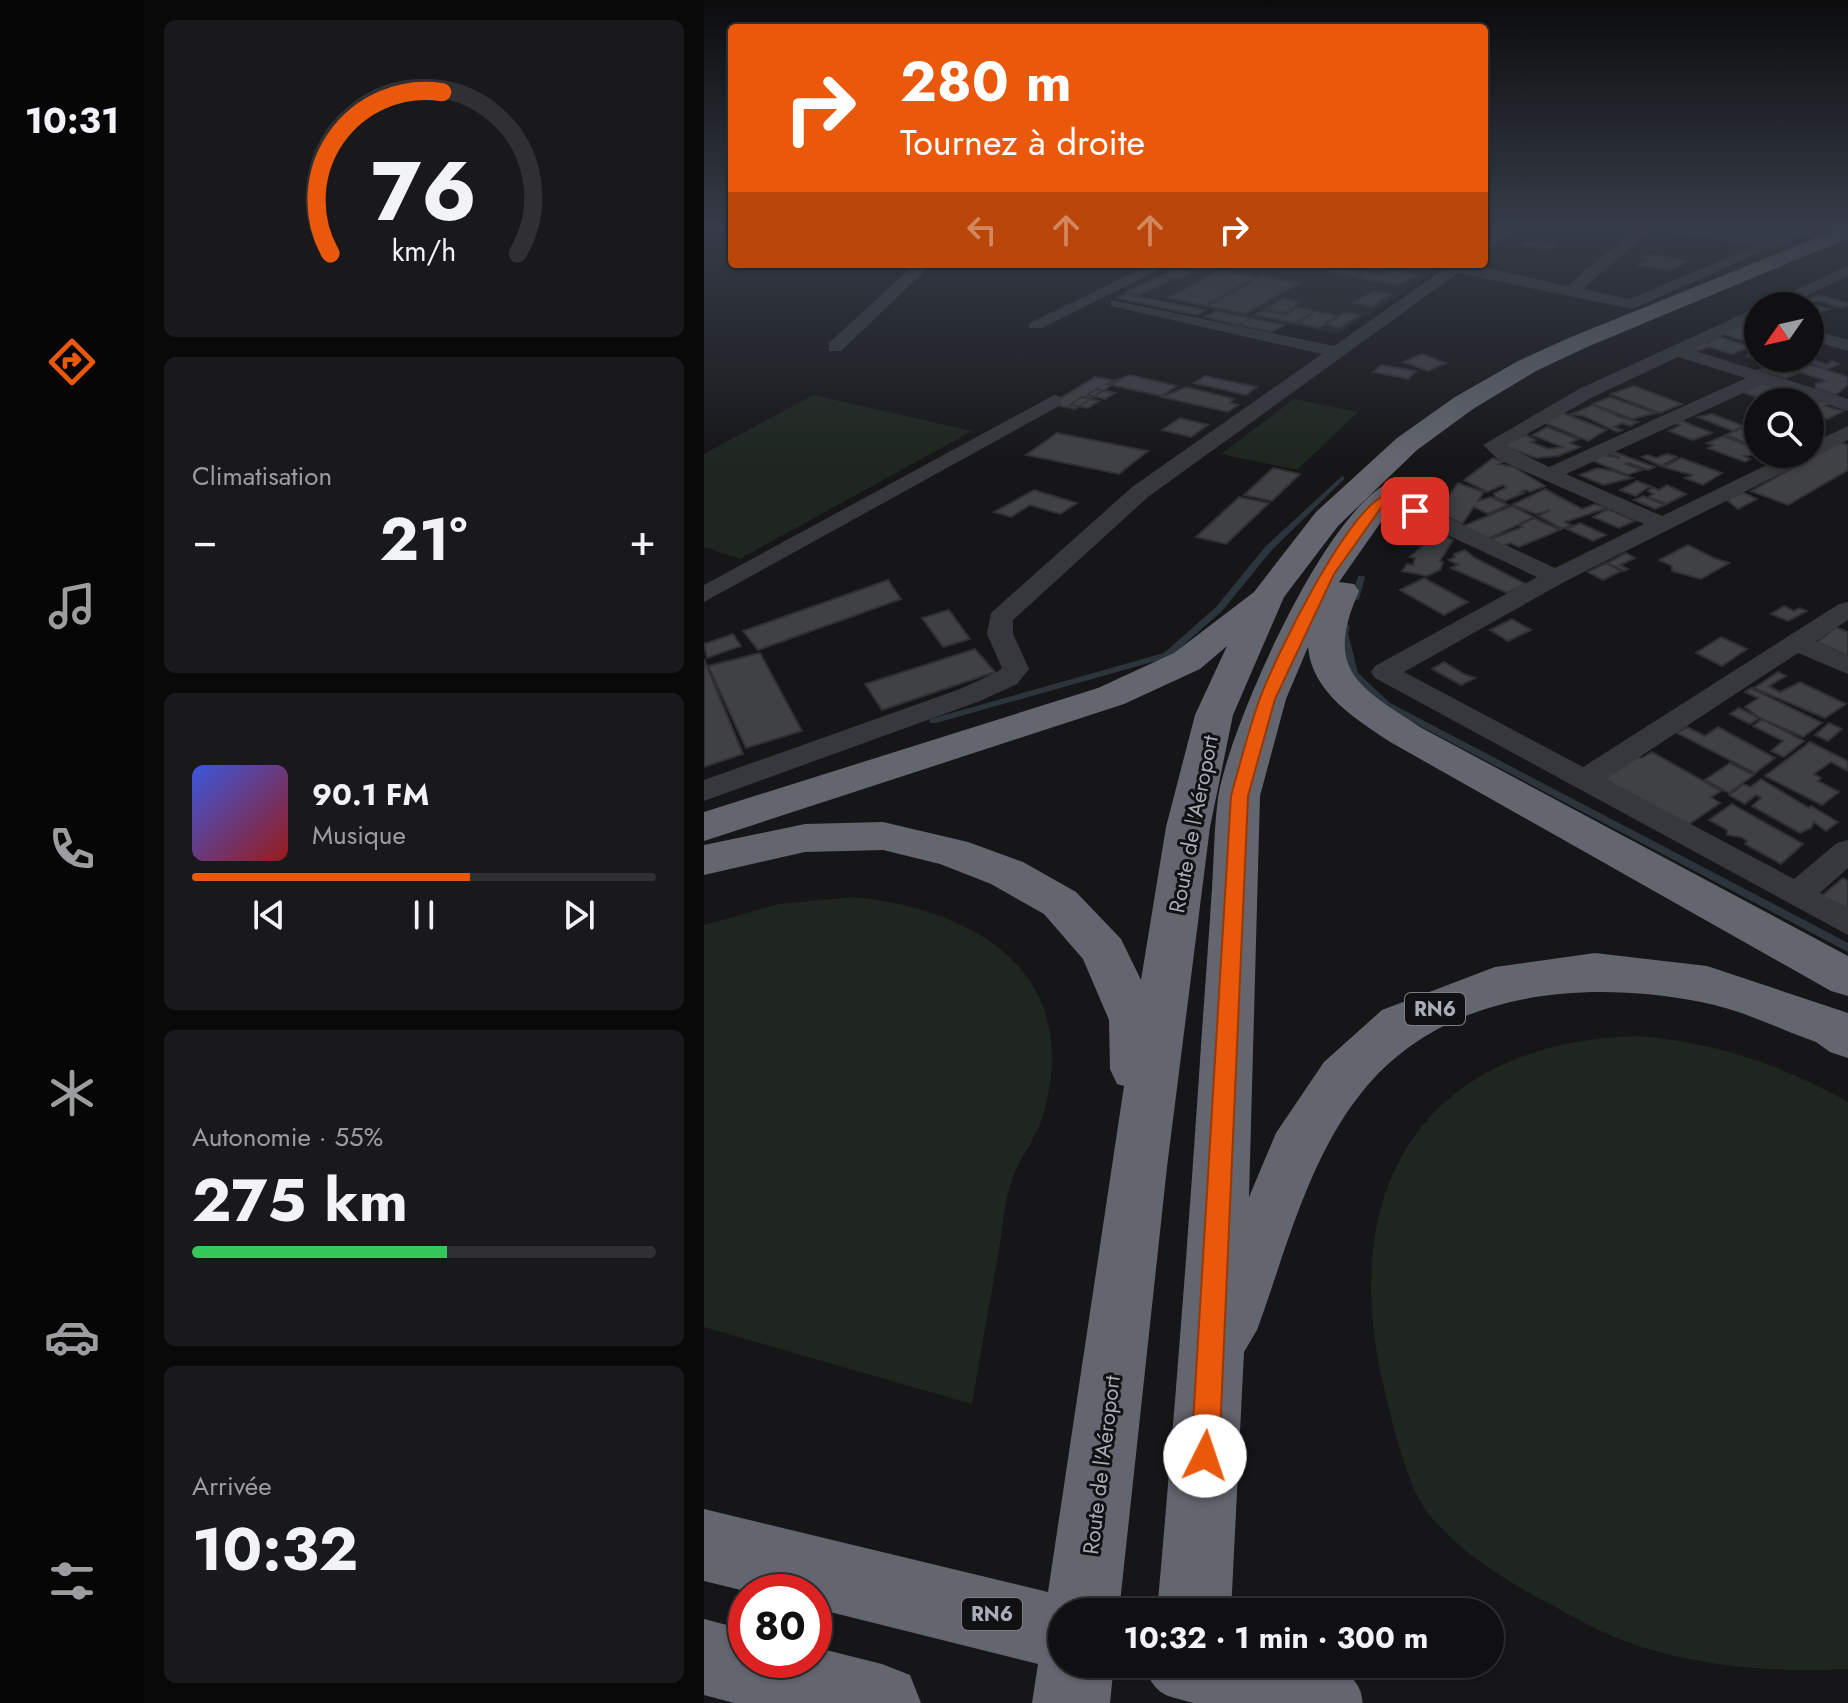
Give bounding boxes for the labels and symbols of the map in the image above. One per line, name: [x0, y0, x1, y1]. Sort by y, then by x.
north arrow: [1744, 292, 1824, 372]
pin: [1381, 477, 1449, 545]
street label: Route de l'Aéroport: [1160, 732, 1226, 915]
road number: RN6: [1405, 993, 1465, 1025]
street label: Route de l'Aéroport: [1074, 1373, 1128, 1556]
position arrow: [1163, 1414, 1247, 1498]
speed limit sign: 80: [728, 1574, 832, 1678]
road number: RN6: [962, 1598, 1022, 1630]

